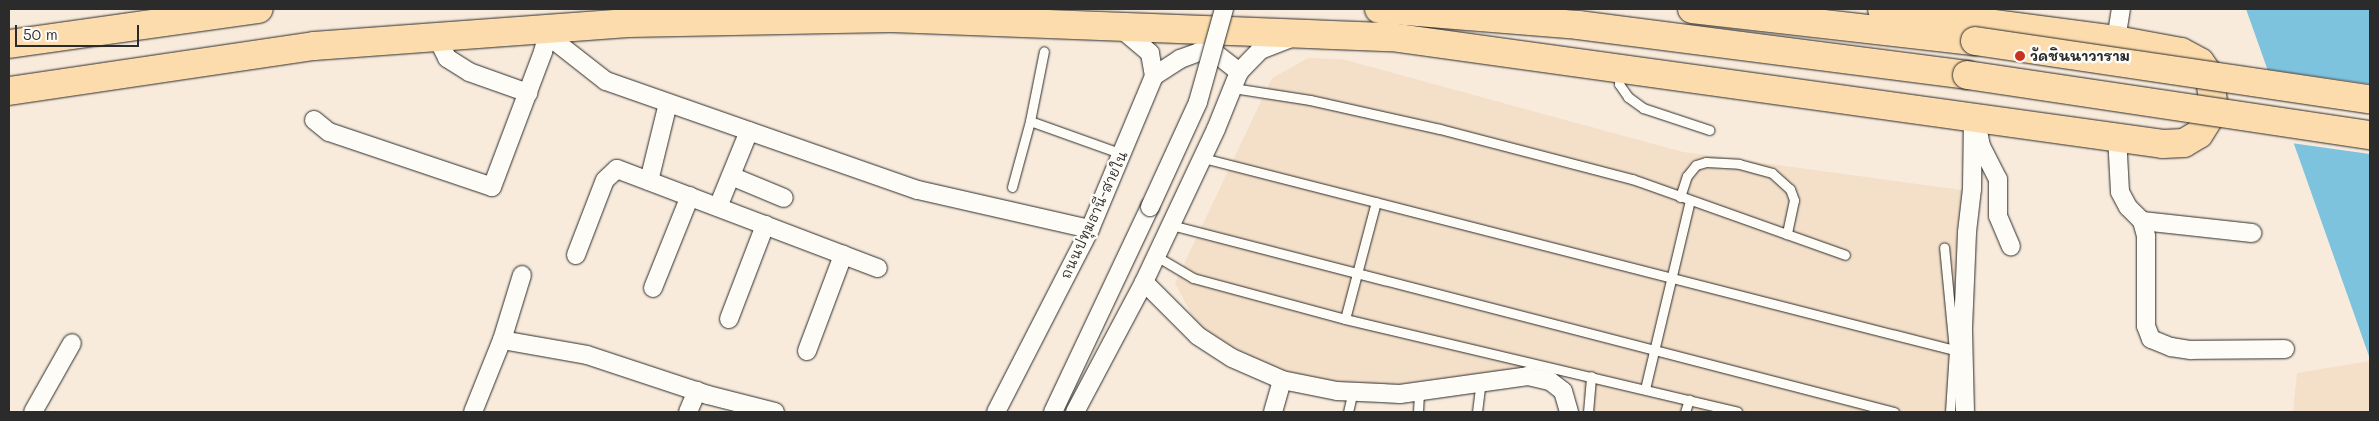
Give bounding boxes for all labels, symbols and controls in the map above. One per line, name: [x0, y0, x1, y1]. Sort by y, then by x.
scale bar: [18, 15, 141, 47]
text: 50 m: [23, 24, 58, 44]
place label: วัดชินนาวาราม: [2030, 48, 2130, 64]
marker: วัดชินนาวาราม: [2014, 50, 2026, 62]
street label: ถนนปทุมธานี-สายใน: [1057, 148, 1131, 282]

